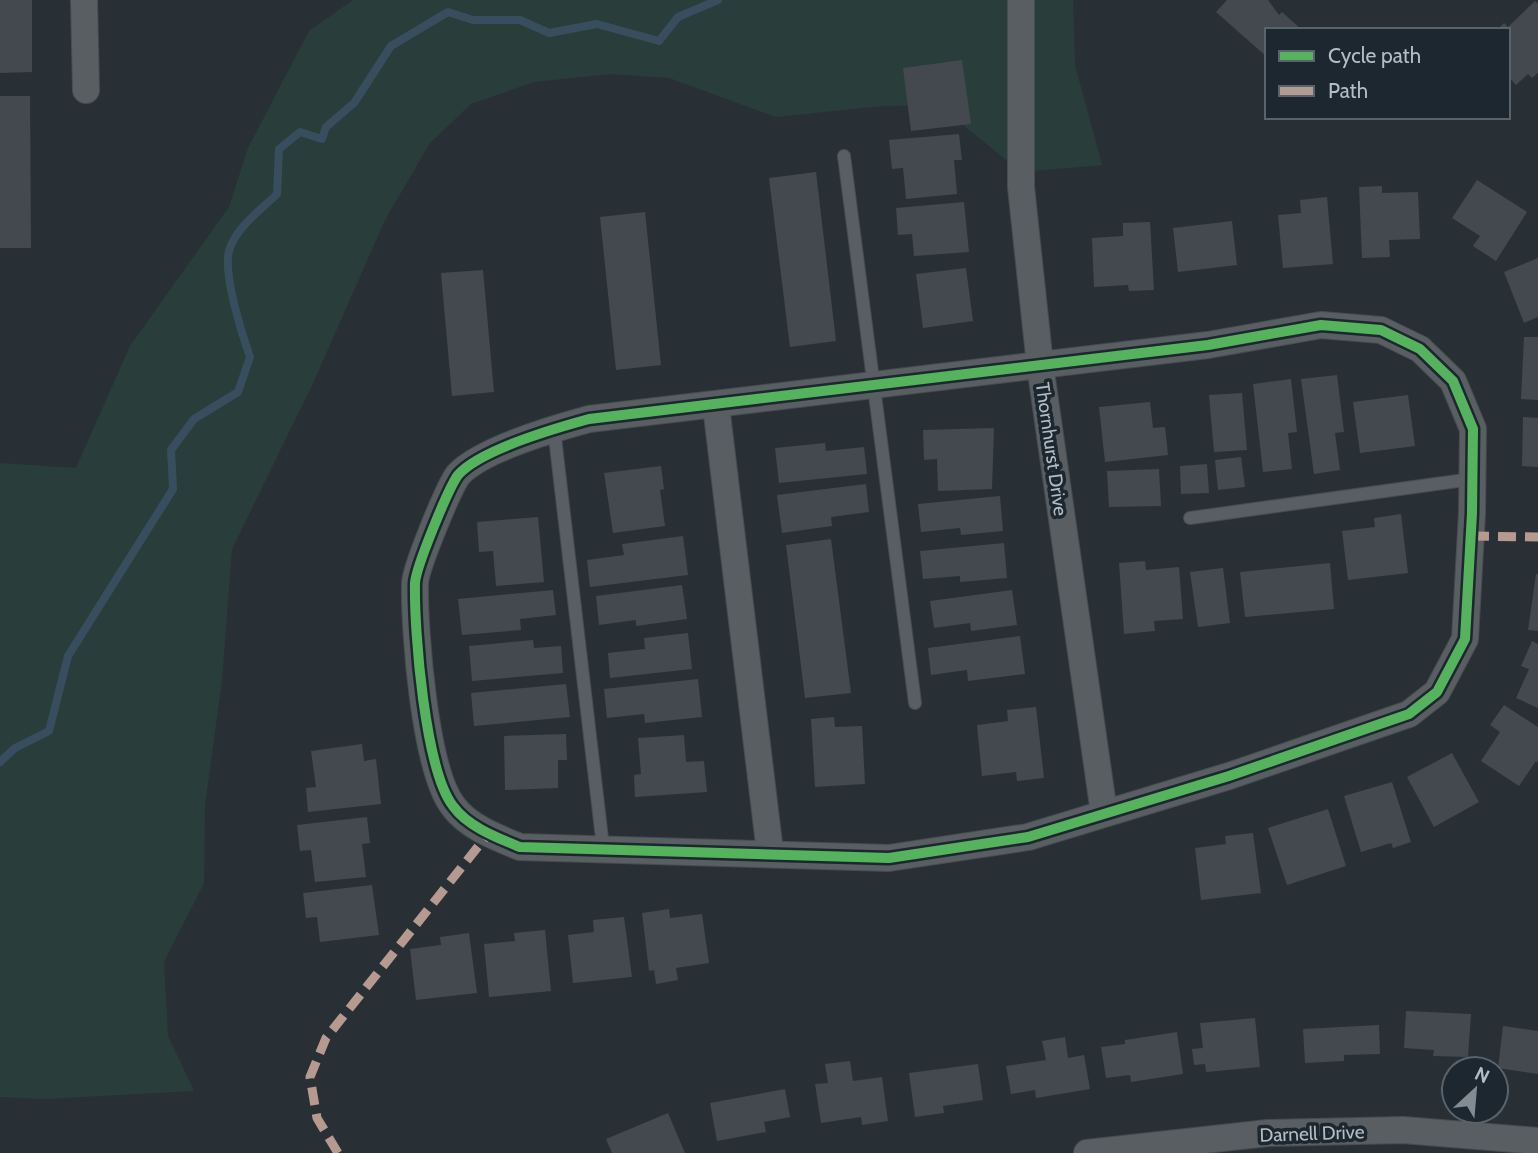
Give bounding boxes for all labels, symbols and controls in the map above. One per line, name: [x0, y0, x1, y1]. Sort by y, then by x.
legend: [1265, 28, 1510, 119]
text: Cycle path: [1328, 43, 1421, 68]
text: Path: [1328, 78, 1368, 103]
street label: Thornhurst Drive: [1031, 381, 1072, 518]
north arrow: [1440, 1055, 1510, 1125]
text: N: [1471, 1062, 1493, 1088]
street label: Darnell Drive: [1259, 1120, 1365, 1147]

